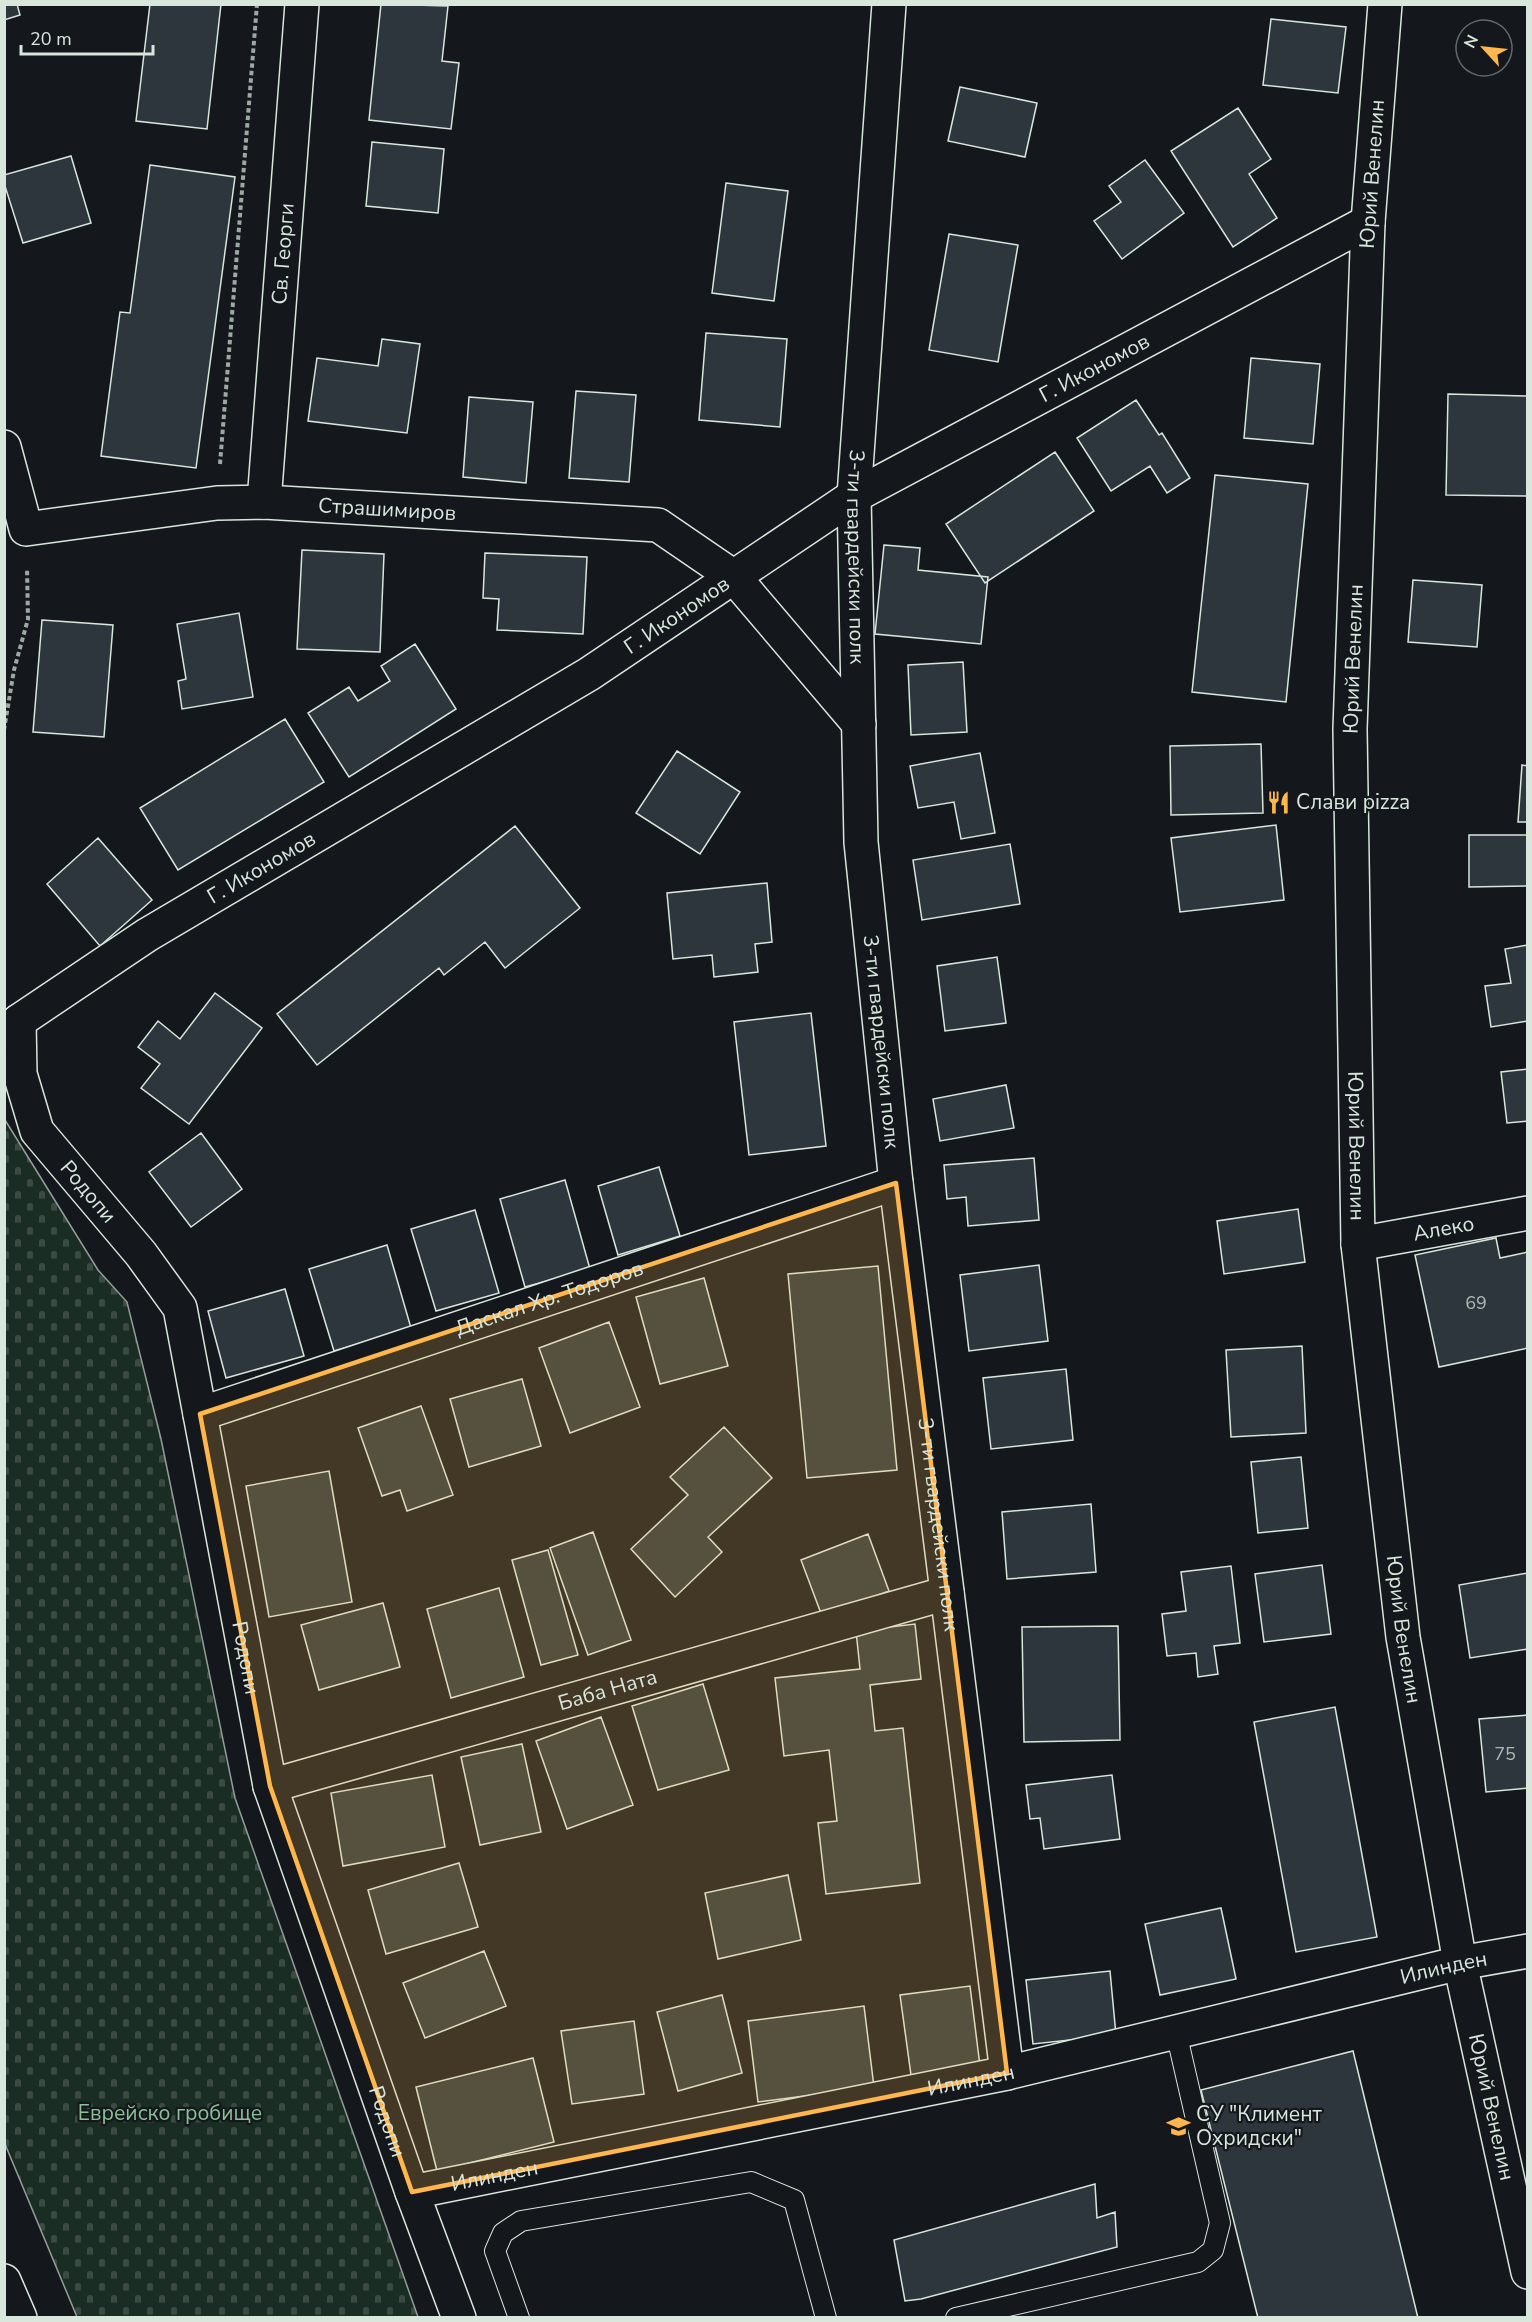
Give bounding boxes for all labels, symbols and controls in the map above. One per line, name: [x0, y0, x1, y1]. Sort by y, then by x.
scale bar: [21, 18, 153, 56]
north arrow: [1454, 18, 1514, 78]
text: 20 m: [30, 27, 72, 51]
text: N: [1459, 31, 1484, 52]
street label: Юрий Венелин: [1353, 98, 1391, 250]
street label: Св. Георги: [265, 202, 301, 306]
street label: Г. Икономов: [1034, 327, 1155, 409]
street label: 3-ти гвардейски полк: [840, 449, 871, 665]
street label: Страшимиров: [317, 491, 457, 527]
street label: Г. Икономов: [618, 570, 735, 661]
street label: Юрий Венелин: [1336, 584, 1370, 734]
place label: Слави pizza: [1296, 788, 1410, 816]
restaurant icon: Слави pizza: [1265, 789, 1291, 815]
street label: Г. Икономов: [202, 824, 321, 910]
street label: 3-ти гвардейски полк: [857, 933, 906, 1151]
street label: Юрий Венелин: [1341, 1071, 1372, 1221]
street label: Родопи: [54, 1155, 123, 1229]
street label: Алеко: [1411, 1209, 1476, 1248]
street label: Даскал Хр. Тодоров: [452, 1254, 647, 1342]
house number: 69: [1465, 1291, 1487, 1315]
street label: 3-ти гвардейски полк: [911, 1416, 966, 1633]
street label: Юрий Венелин: [1380, 1554, 1428, 1706]
street label: Родопи: [225, 1619, 266, 1696]
street label: Баба Ната: [555, 1662, 660, 1717]
house number: 75: [1494, 1742, 1516, 1766]
street label: Илинден: [1397, 1944, 1489, 1991]
street label: Юрий Венелин: [1462, 2031, 1521, 2183]
street label: Илинден: [925, 2058, 1017, 2103]
street label: Родопи: [362, 2082, 413, 2161]
park label: Еврейско гробище: [78, 2099, 262, 2127]
place label: СУ "Климент Охридски": [1196, 2100, 1323, 2152]
school or university icon: СУ "Климент Охридски": [1165, 2113, 1191, 2139]
street label: Илинден: [448, 2153, 540, 2198]

